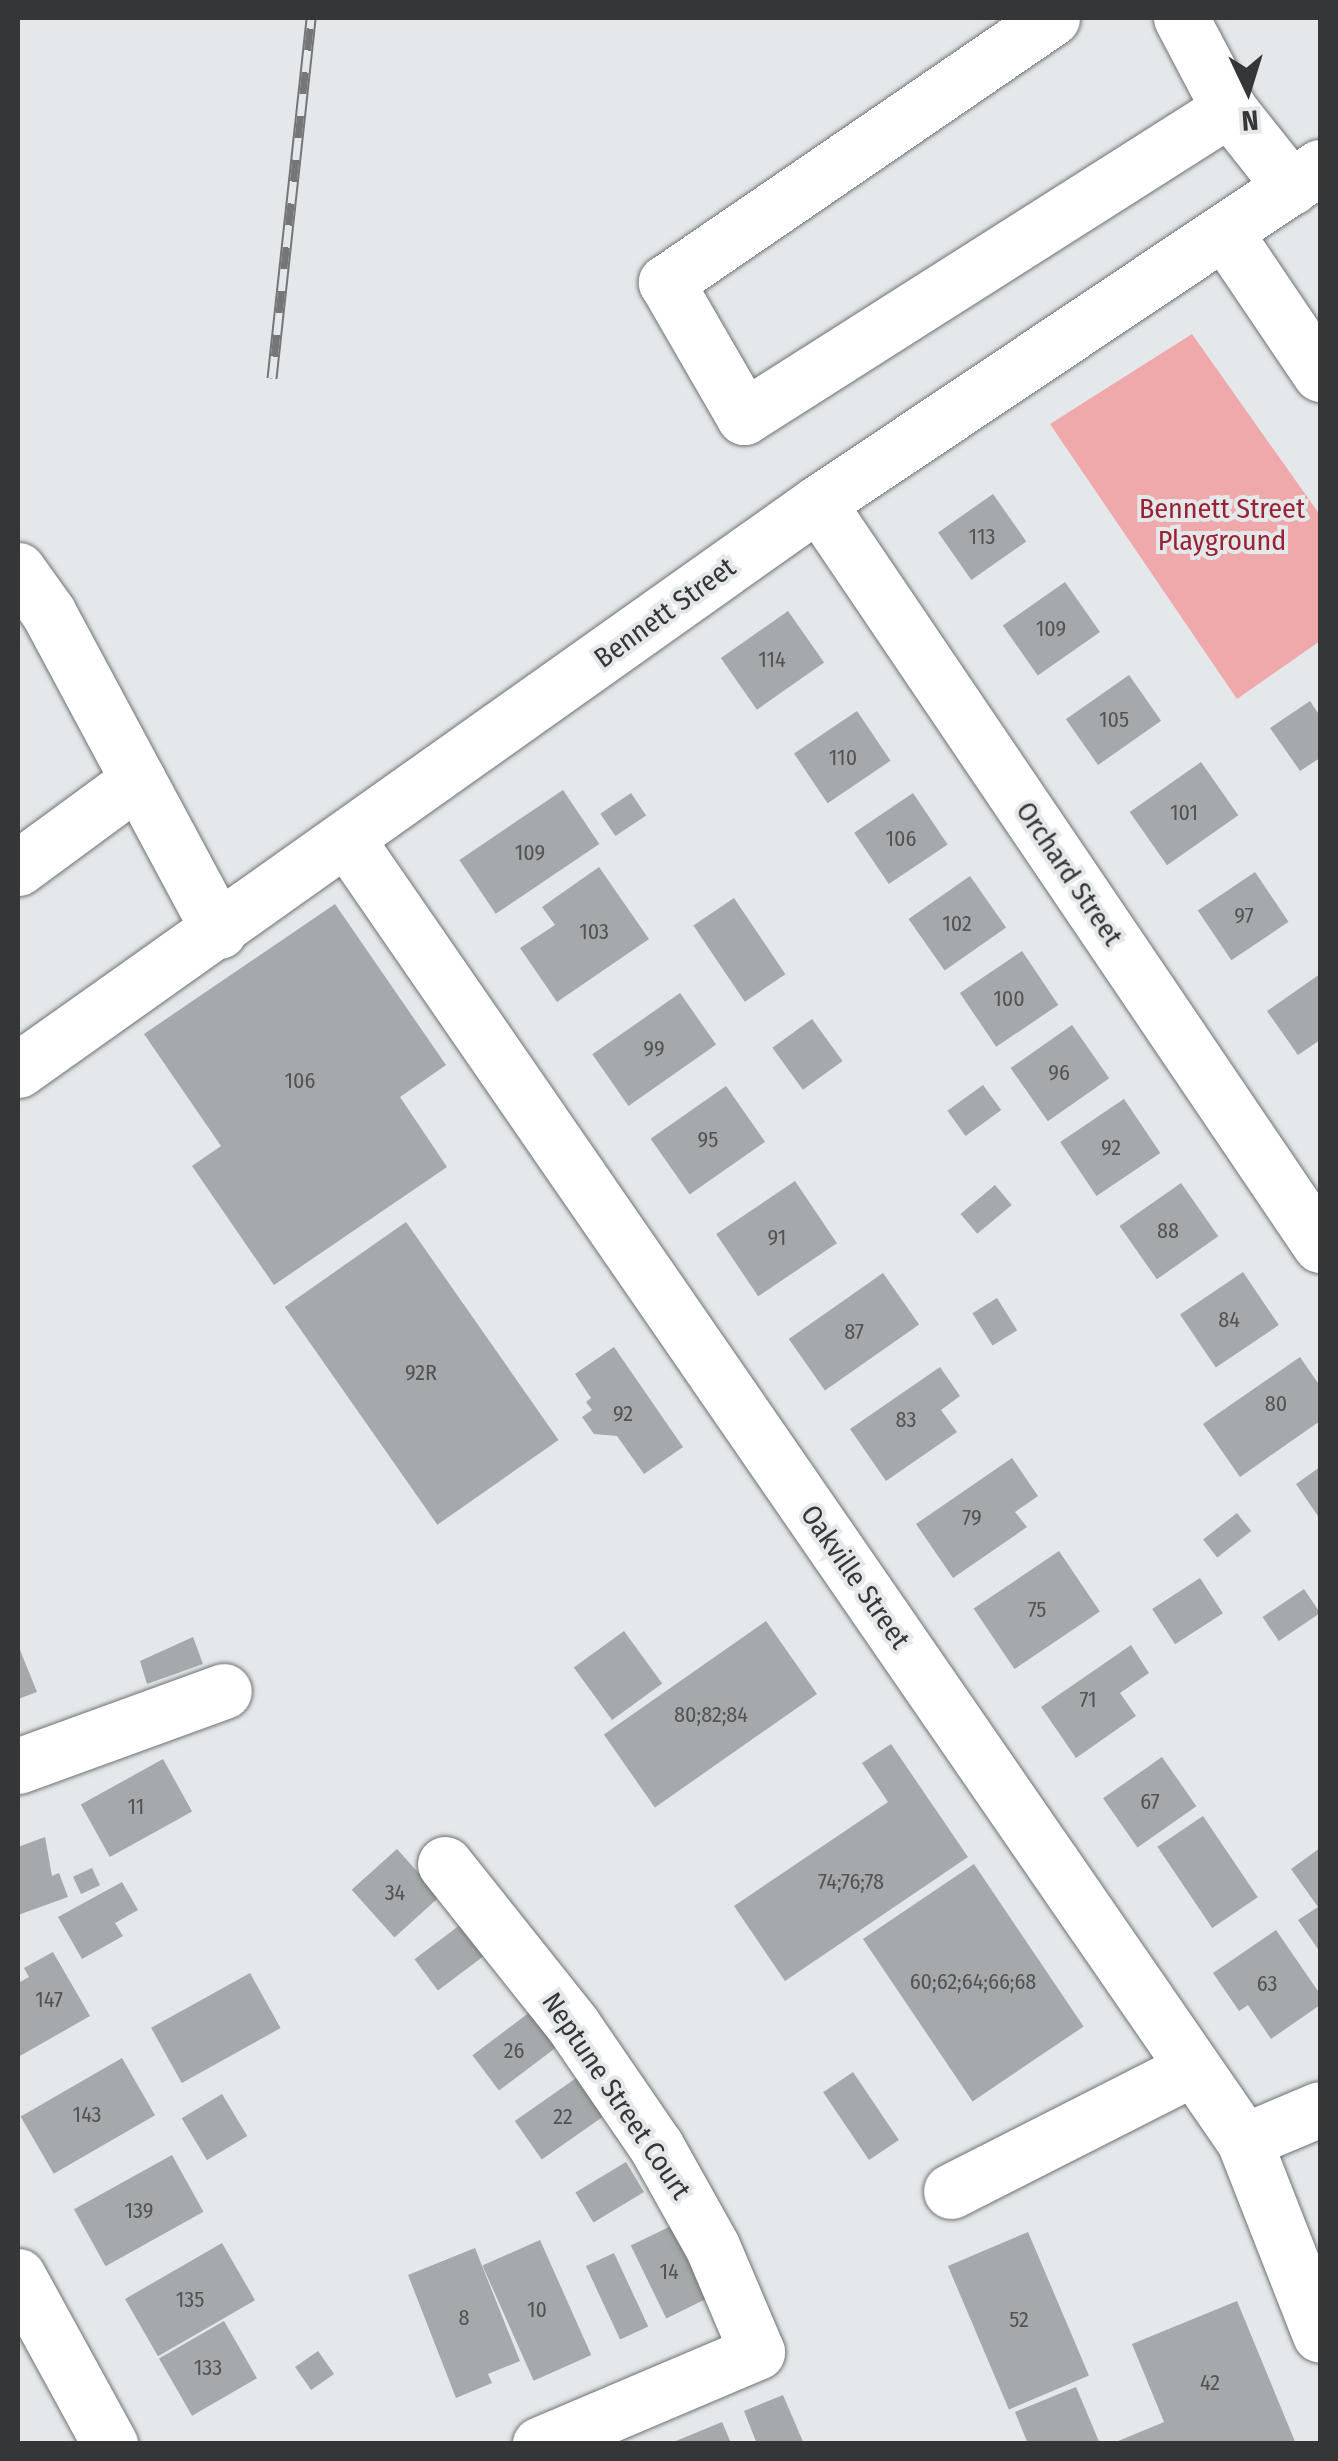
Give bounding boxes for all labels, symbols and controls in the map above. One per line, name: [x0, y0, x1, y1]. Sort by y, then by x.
north arrow: [1198, 40, 1298, 140]
text: N: [1241, 103, 1260, 137]
park label: Bennett Street Playground: [1139, 492, 1305, 558]
house number: 113: [969, 524, 995, 550]
street label: Bennett Street: [588, 551, 742, 675]
house number: 109: [1036, 616, 1066, 642]
house number: 114: [758, 647, 786, 673]
house number: 105: [1099, 707, 1129, 733]
house number: 110: [829, 745, 857, 771]
street label: Orchard Street: [1009, 796, 1129, 952]
house number: 101: [1170, 800, 1198, 826]
house number: 106: [886, 826, 916, 852]
house number: 109: [515, 840, 545, 866]
house number: 97: [1234, 903, 1254, 929]
house number: 102: [942, 911, 972, 937]
house number: 103: [579, 919, 609, 945]
house number: 100: [993, 986, 1025, 1012]
house number: 99: [643, 1036, 665, 1062]
house number: 96: [1048, 1060, 1070, 1086]
house number: 106: [285, 1068, 315, 1094]
house number: 95: [698, 1127, 718, 1153]
house number: 92: [1101, 1135, 1121, 1161]
house number: 88: [1157, 1218, 1179, 1244]
house number: 91: [768, 1225, 786, 1251]
house number: 84: [1218, 1307, 1240, 1333]
house number: 87: [844, 1319, 864, 1345]
house number: 92R: [405, 1360, 437, 1386]
house number: 80: [1265, 1391, 1287, 1417]
house number: 92: [613, 1401, 633, 1427]
house number: 83: [896, 1407, 916, 1433]
street label: Oakville Street: [793, 1499, 917, 1655]
house number: 79: [962, 1505, 982, 1531]
house number: 75: [1028, 1597, 1046, 1623]
house number: 71: [1079, 1687, 1097, 1713]
house number: 80;82;84: [674, 1702, 748, 1728]
house number: 67: [1140, 1789, 1160, 1815]
house number: 11: [128, 1794, 144, 1820]
house number: 74;76;78: [818, 1869, 884, 1895]
house number: 34: [385, 1880, 405, 1906]
house number: 60;62;64;66;68: [910, 1969, 1036, 1995]
house number: 63: [1257, 1971, 1277, 1997]
street label: Neptune Street Court: [534, 1986, 698, 2206]
house number: 147: [35, 1987, 63, 2013]
house number: 26: [504, 2038, 524, 2064]
house number: 143: [73, 2102, 101, 2128]
house number: 22: [553, 2104, 573, 2130]
house number: 139: [125, 2198, 153, 2224]
house number: 14: [659, 2259, 679, 2285]
house number: 135: [176, 2287, 204, 2313]
house number: 10: [527, 2297, 547, 2323]
house number: 8: [459, 2305, 469, 2331]
house number: 52: [1009, 2307, 1029, 2333]
house number: 133: [194, 2355, 222, 2381]
house number: 42: [1200, 2370, 1220, 2396]

